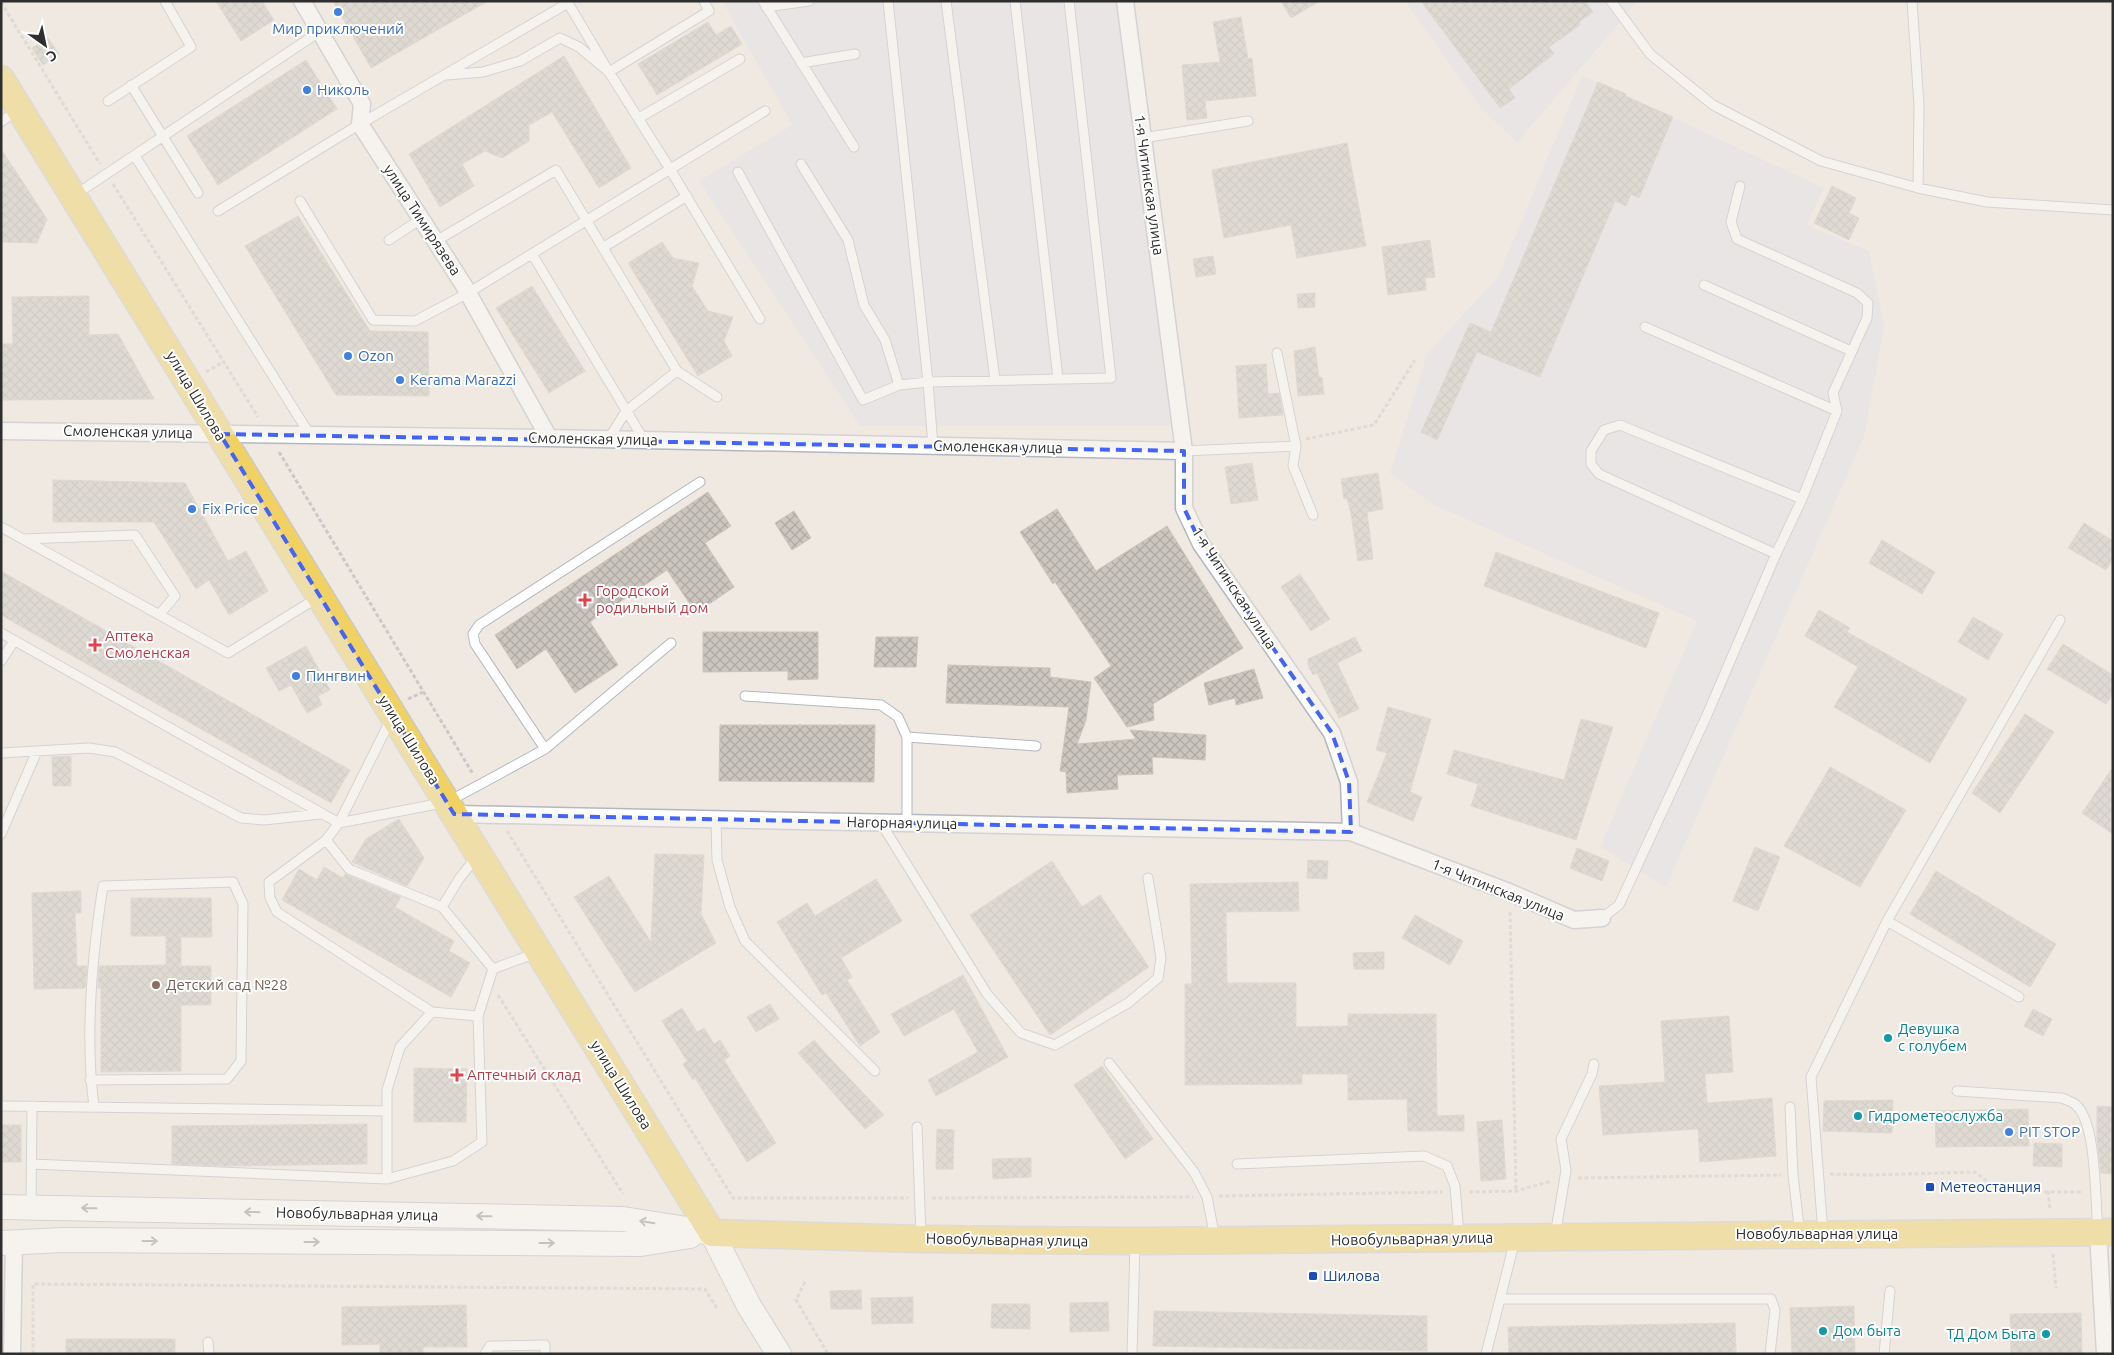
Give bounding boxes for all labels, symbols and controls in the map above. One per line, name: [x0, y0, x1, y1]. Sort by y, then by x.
marker: Мир приключений: [332, 6, 344, 18]
north arrow: [20, 20, 70, 70]
place label: Мир приключений: [272, 20, 404, 37]
text: С: [44, 47, 60, 65]
place label: Николь: [317, 81, 369, 98]
marker: Николь: [301, 84, 313, 96]
street label: 1-я Читинская улица: [1131, 114, 1168, 256]
street label: улица Тимирязева: [380, 161, 465, 278]
place label: Ozon: [358, 347, 394, 364]
street label: улица Шилова: [163, 348, 230, 444]
marker: Ozon: [342, 350, 354, 362]
place label: Kerama Marazzi: [410, 371, 516, 388]
marker: Kerama Marazzi: [394, 374, 406, 386]
street label: Смоленская улица: [63, 422, 193, 441]
street label: Смоленская улица: [528, 429, 658, 448]
street label: Смоленская улица: [933, 437, 1063, 456]
place label: Fix Price: [202, 500, 258, 517]
marker: Fix Price: [186, 503, 198, 515]
street label: 1-я Читинская улица: [1189, 524, 1280, 652]
place label: Городской родильный дом: [596, 582, 708, 616]
marker: Городской родильный дом: [578, 593, 592, 607]
place label: Аптека Смоленская: [105, 627, 190, 661]
marker: Аптека Смоленская: [89, 639, 101, 651]
place label: Пингвин: [306, 667, 366, 684]
marker: Пингвин: [290, 670, 302, 682]
street label: улица Шилова: [375, 692, 444, 787]
street label: Нагорная улица: [846, 813, 958, 832]
street label: 1-я Читинская улица: [1429, 855, 1567, 924]
place label: Детский сад №28: [166, 976, 288, 993]
marker: Детский сад №28: [150, 979, 162, 991]
place label: Девушка с голубем: [1898, 1020, 1967, 1054]
marker: Девушка с голубем: [1882, 1032, 1894, 1044]
street label: улица Шилова: [587, 1037, 656, 1132]
place label: Аптечный склад: [467, 1066, 581, 1083]
marker: Аптечный склад: [451, 1069, 463, 1081]
place label: Гидрометеослужба: [1868, 1107, 2003, 1124]
marker: Гидрометеослужба: [1852, 1110, 1864, 1122]
place label: PIT STOP: [2019, 1123, 2080, 1140]
marker: PIT STOP: [2003, 1126, 2015, 1138]
place label: Метеостанция: [1940, 1178, 2041, 1195]
marker: Метеостанция: [1924, 1181, 1936, 1193]
one-way arrow: [82, 1204, 98, 1213]
street label: Новобульварная улица: [276, 1204, 438, 1223]
one-way arrow: [244, 1207, 260, 1216]
one-way arrow: [477, 1211, 493, 1221]
one-way arrow: [639, 1217, 655, 1227]
street label: Новобульварная улица: [1736, 1225, 1898, 1242]
street label: Новобульварная улица: [1331, 1229, 1493, 1248]
street label: Новобульварная улица: [926, 1230, 1088, 1249]
one-way arrow: [142, 1236, 158, 1246]
one-way arrow: [304, 1237, 320, 1247]
one-way arrow: [538, 1238, 555, 1248]
place label: Шилова: [1323, 1267, 1380, 1284]
marker: Шилова: [1307, 1270, 1319, 1282]
place label: Дом быта: [1833, 1322, 1901, 1339]
marker: Дом быта: [1817, 1325, 1829, 1337]
place label: ТД Дом Быта: [1946, 1325, 2036, 1342]
marker: ТД Дом Быта: [2040, 1328, 2052, 1340]

